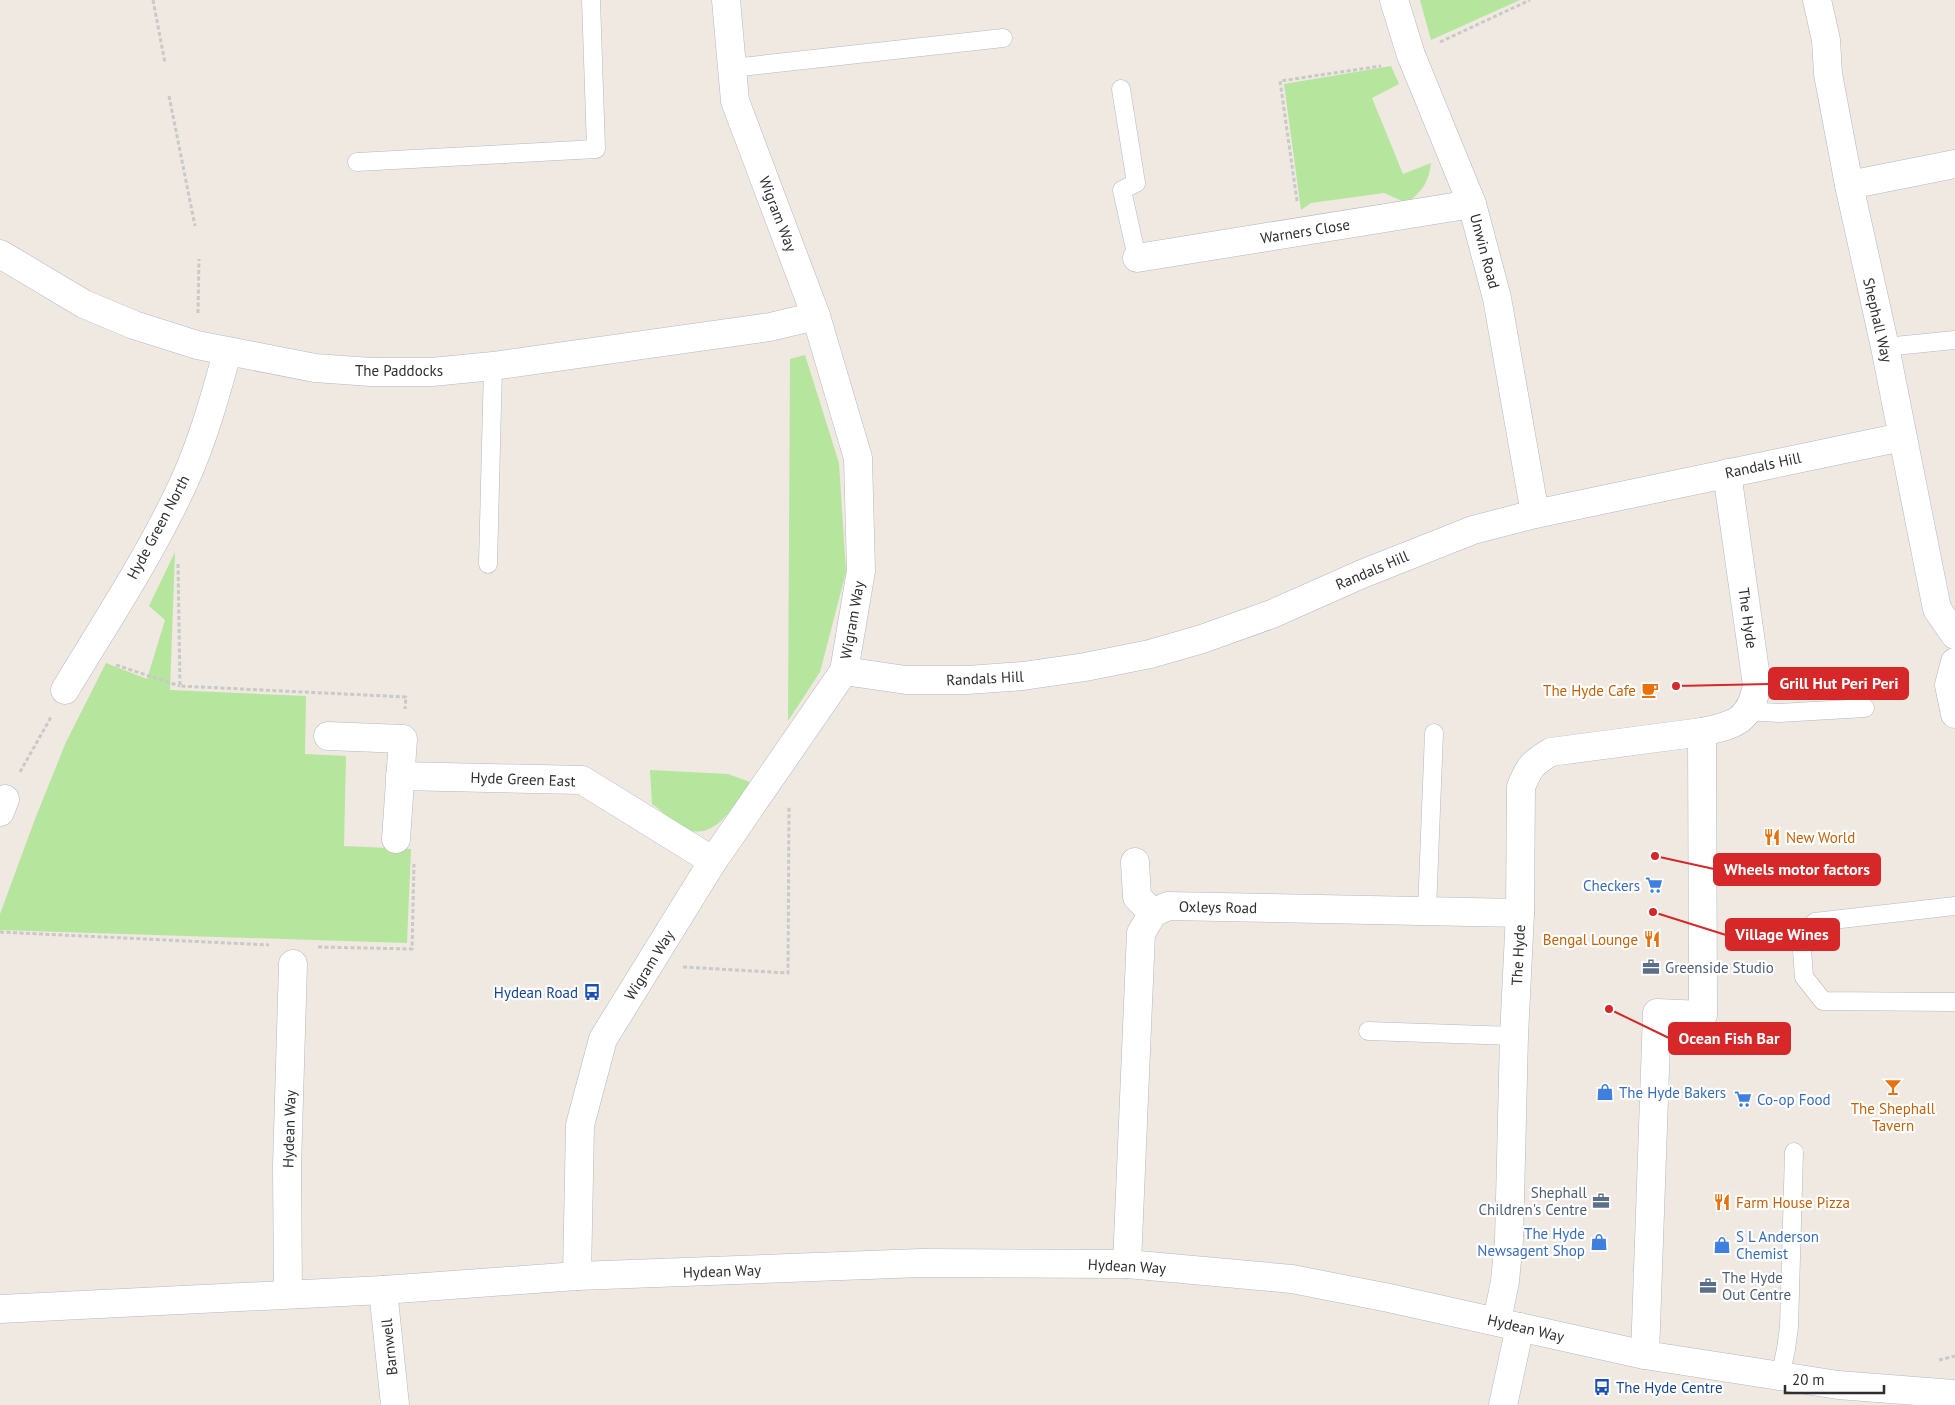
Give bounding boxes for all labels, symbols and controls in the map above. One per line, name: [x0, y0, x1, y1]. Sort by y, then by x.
street label: Wigram Way: [755, 174, 801, 254]
street label: Unwin Road: [1466, 211, 1504, 291]
street label: Warners Close: [1259, 215, 1351, 247]
street label: Shephall Way: [1859, 276, 1897, 364]
street label: The Paddocks: [355, 361, 443, 380]
street label: Randals Hill: [1723, 448, 1803, 482]
street label: Hyde Green North: [123, 472, 193, 582]
street label: Randals Hill: [1333, 546, 1412, 594]
street label: Wigram Way: [836, 579, 868, 661]
street label: The Hyde: [1734, 587, 1762, 649]
street label: Randals Hill: [946, 666, 1025, 690]
callout: Grill Hut Peri Peri: [1769, 668, 1908, 699]
text: Grill Hut Peri Peri: [1779, 673, 1899, 693]
cafe icon: The Hyde Cafe: [1640, 680, 1660, 700]
place label: The Hyde Cafe: [1543, 681, 1636, 700]
street label: Hyde Green East: [470, 768, 576, 790]
restaurant icon: New World: [1762, 827, 1782, 847]
place label: New World: [1786, 828, 1855, 847]
callout: Wheels motor factors: [1714, 854, 1880, 885]
text: Wheels motor factors: [1724, 859, 1870, 879]
supermarket icon: Checkers: [1644, 875, 1664, 895]
place label: Checkers: [1583, 876, 1640, 895]
street label: Oxleys Road: [1179, 897, 1257, 917]
callout: Village Wines: [1726, 919, 1839, 950]
street label: The Hyde: [1507, 924, 1529, 986]
text: Village Wines: [1734, 924, 1829, 944]
street label: Wigram Way: [620, 926, 678, 1004]
restaurant icon: Bengal Lounge: [1642, 929, 1662, 949]
place label: Bengal Lounge: [1543, 930, 1638, 949]
office icon: Greenside Studio: [1641, 957, 1661, 977]
place label: Greenside Studio: [1665, 958, 1774, 977]
bus stop icon: Hydean Road: [582, 982, 602, 1002]
place label: Hydean Road: [494, 983, 578, 1002]
callout: Ocean Fish Bar: [1669, 1023, 1790, 1054]
text: Ocean Fish Bar: [1678, 1028, 1780, 1048]
bar icon: The Shephall Tavern: [1883, 1077, 1903, 1097]
shop icon: The Hyde Bakers: [1595, 1082, 1615, 1102]
place label: The Hyde Bakers: [1619, 1083, 1726, 1102]
supermarket icon: Co-op Food: [1733, 1089, 1753, 1109]
street label: Hydean Way: [278, 1090, 300, 1168]
place label: Co-op Food: [1757, 1090, 1831, 1109]
place label: The Shephall Tavern: [1851, 1099, 1936, 1135]
place label: Shephall Children's Centre: [1479, 1183, 1588, 1219]
office icon: Shephall Children's Centre: [1591, 1191, 1611, 1211]
restaurant icon: Farm House Pizza: [1712, 1192, 1732, 1212]
place label: Farm House Pizza: [1736, 1193, 1850, 1212]
place label: The Hyde Newsagent Shop: [1477, 1224, 1585, 1260]
place label: S L Anderson Chemist: [1736, 1227, 1819, 1263]
shop icon: The Hyde Newsagent Shop: [1589, 1232, 1609, 1252]
shop icon: S L Anderson Chemist: [1712, 1235, 1732, 1255]
street label: Hydean Way: [1087, 1254, 1167, 1278]
street label: Hydean Way: [683, 1260, 761, 1282]
place label: The Hyde Out Centre: [1722, 1268, 1791, 1304]
office icon: The Hyde Out Centre: [1698, 1276, 1718, 1296]
street label: Hydean Way: [1486, 1310, 1566, 1346]
street label: Barnwell: [377, 1317, 401, 1376]
scale bar: [1785, 1362, 1884, 1394]
text: 20 m: [1792, 1370, 1825, 1389]
bus stop icon: The Hyde Centre: [1592, 1377, 1612, 1397]
place label: The Hyde Centre: [1616, 1378, 1723, 1397]

